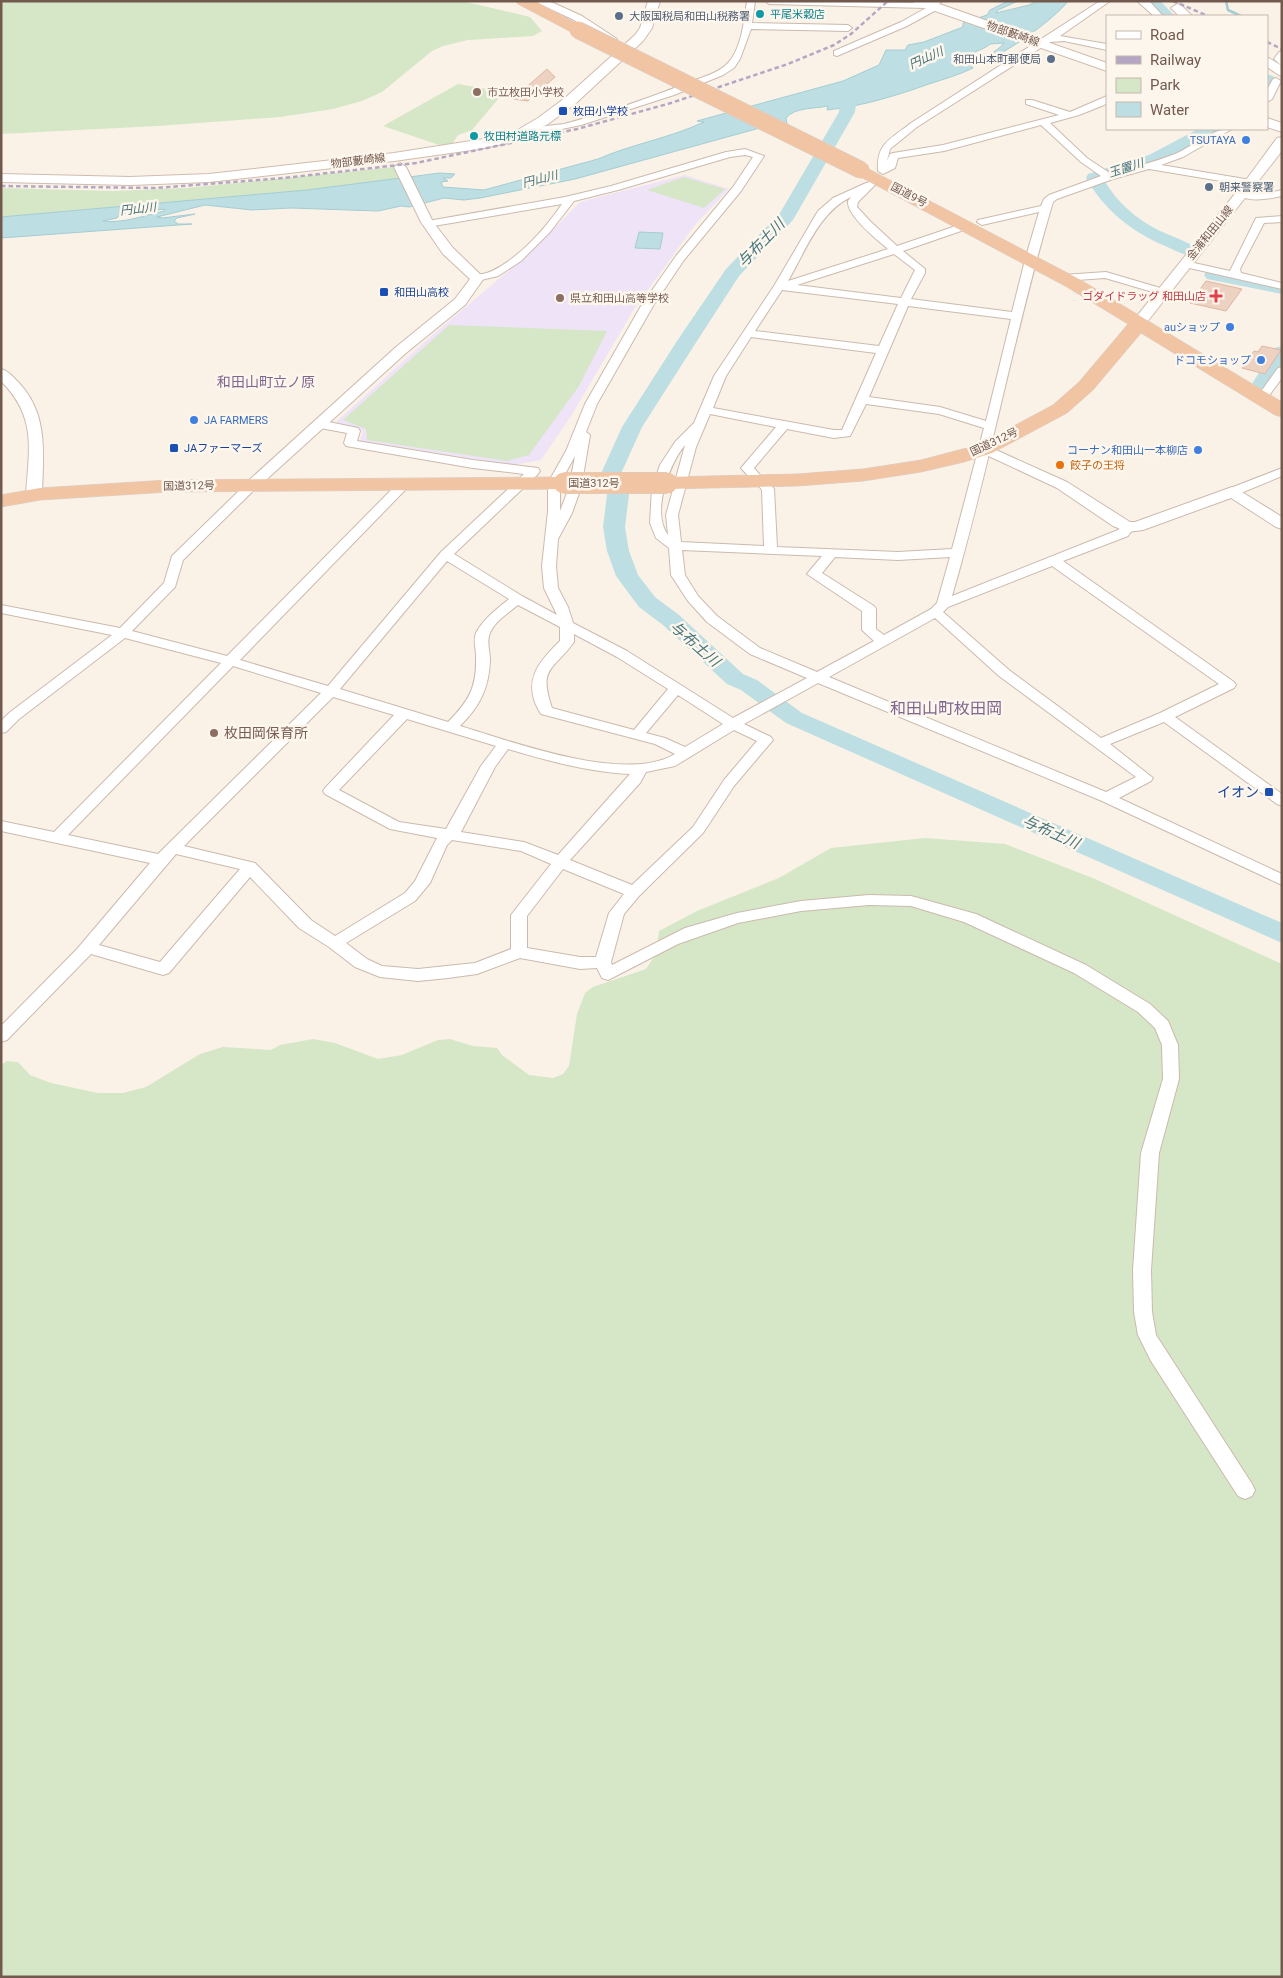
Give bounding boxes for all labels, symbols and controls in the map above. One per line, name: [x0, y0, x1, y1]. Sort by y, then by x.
marker: 平尾米穀店: [754, 8, 766, 20]
place label: 平尾米穀店: [770, 8, 825, 21]
marker: 大阪国税局和田山税務署: [613, 10, 625, 22]
place label: 大阪国税局和田山税務署: [629, 10, 750, 23]
legend: [1106, 15, 1268, 130]
street label: 物部藪崎線: [985, 19, 1041, 49]
text: Road: [1150, 26, 1184, 44]
water label: 円山川: [907, 43, 947, 72]
text: Railway: [1150, 51, 1201, 69]
place label: 和田山本町郵便局: [953, 53, 1041, 66]
marker: 和田山本町郵便局: [1045, 53, 1057, 65]
text: Park: [1150, 76, 1181, 94]
marker: 市立枚田小学校: [471, 86, 483, 98]
place label: 市立枚田小学校: [487, 86, 564, 99]
text: Water: [1150, 101, 1189, 119]
marker: 枚田小学校: [557, 105, 569, 117]
place label: 枚田小学校: [573, 105, 628, 118]
marker: 牧田村道路元標: [468, 130, 480, 142]
place label: 牧田村道路元標: [484, 130, 561, 143]
place label: TSUTAYA: [1190, 134, 1237, 147]
marker: TSUTAYA: [1240, 134, 1252, 146]
street label: 物部藪崎線: [330, 151, 386, 171]
water label: 玉置川: [1107, 155, 1147, 180]
water label: 円山川: [521, 167, 561, 190]
street label: 国道9号: [889, 180, 929, 210]
marker: 朝来警察署: [1203, 181, 1215, 193]
place label: 朝来警察署: [1219, 181, 1274, 194]
water label: 円山川: [119, 200, 159, 218]
street label: 金浦和田山線: [1184, 203, 1236, 263]
water label: 与布土川: [734, 214, 790, 271]
marker: 和田山高校: [378, 286, 390, 298]
place label: 和田山高校: [394, 286, 449, 299]
place label: ゴダイドラッグ 和田山店: [1082, 290, 1206, 303]
marker: ゴダイドラッグ 和田山店: [1210, 290, 1222, 302]
marker: 県立和田山高等学校: [554, 292, 566, 304]
place label: 県立和田山高等学校: [570, 292, 669, 305]
place label: auショップ: [1164, 321, 1220, 334]
marker: auショップ: [1224, 321, 1236, 333]
place label: ドコモショップ: [1174, 354, 1251, 367]
marker: ドコモショップ: [1255, 354, 1267, 366]
district label: 和田山町立ノ原: [217, 374, 315, 390]
marker: JA FARMERS: [188, 414, 200, 426]
place label: JA FARMERS: [204, 414, 269, 427]
street label: 国道312号: [968, 425, 1020, 459]
marker: JAファーマーズ: [168, 442, 180, 454]
place label: JAファーマーズ: [184, 442, 263, 455]
place label: コーナン和田山一本柳店: [1067, 444, 1188, 457]
marker: コーナン和田山一本柳店: [1192, 444, 1204, 456]
marker: 餃子の王将: [1054, 459, 1066, 471]
place label: 餃子の王将: [1070, 459, 1125, 472]
street label: 国道312号: [568, 477, 620, 490]
street label: 国道312号: [163, 479, 215, 493]
water label: 与布土川: [666, 618, 725, 672]
district label: 和田山町枚田岡: [890, 699, 1002, 718]
place label: 枚田岡保育所: [224, 725, 308, 741]
marker: 枚田岡保育所: [208, 727, 220, 739]
place label: イオン: [1217, 784, 1259, 800]
marker: イオン: [1263, 786, 1275, 798]
water label: 与布土川: [1020, 812, 1084, 853]

